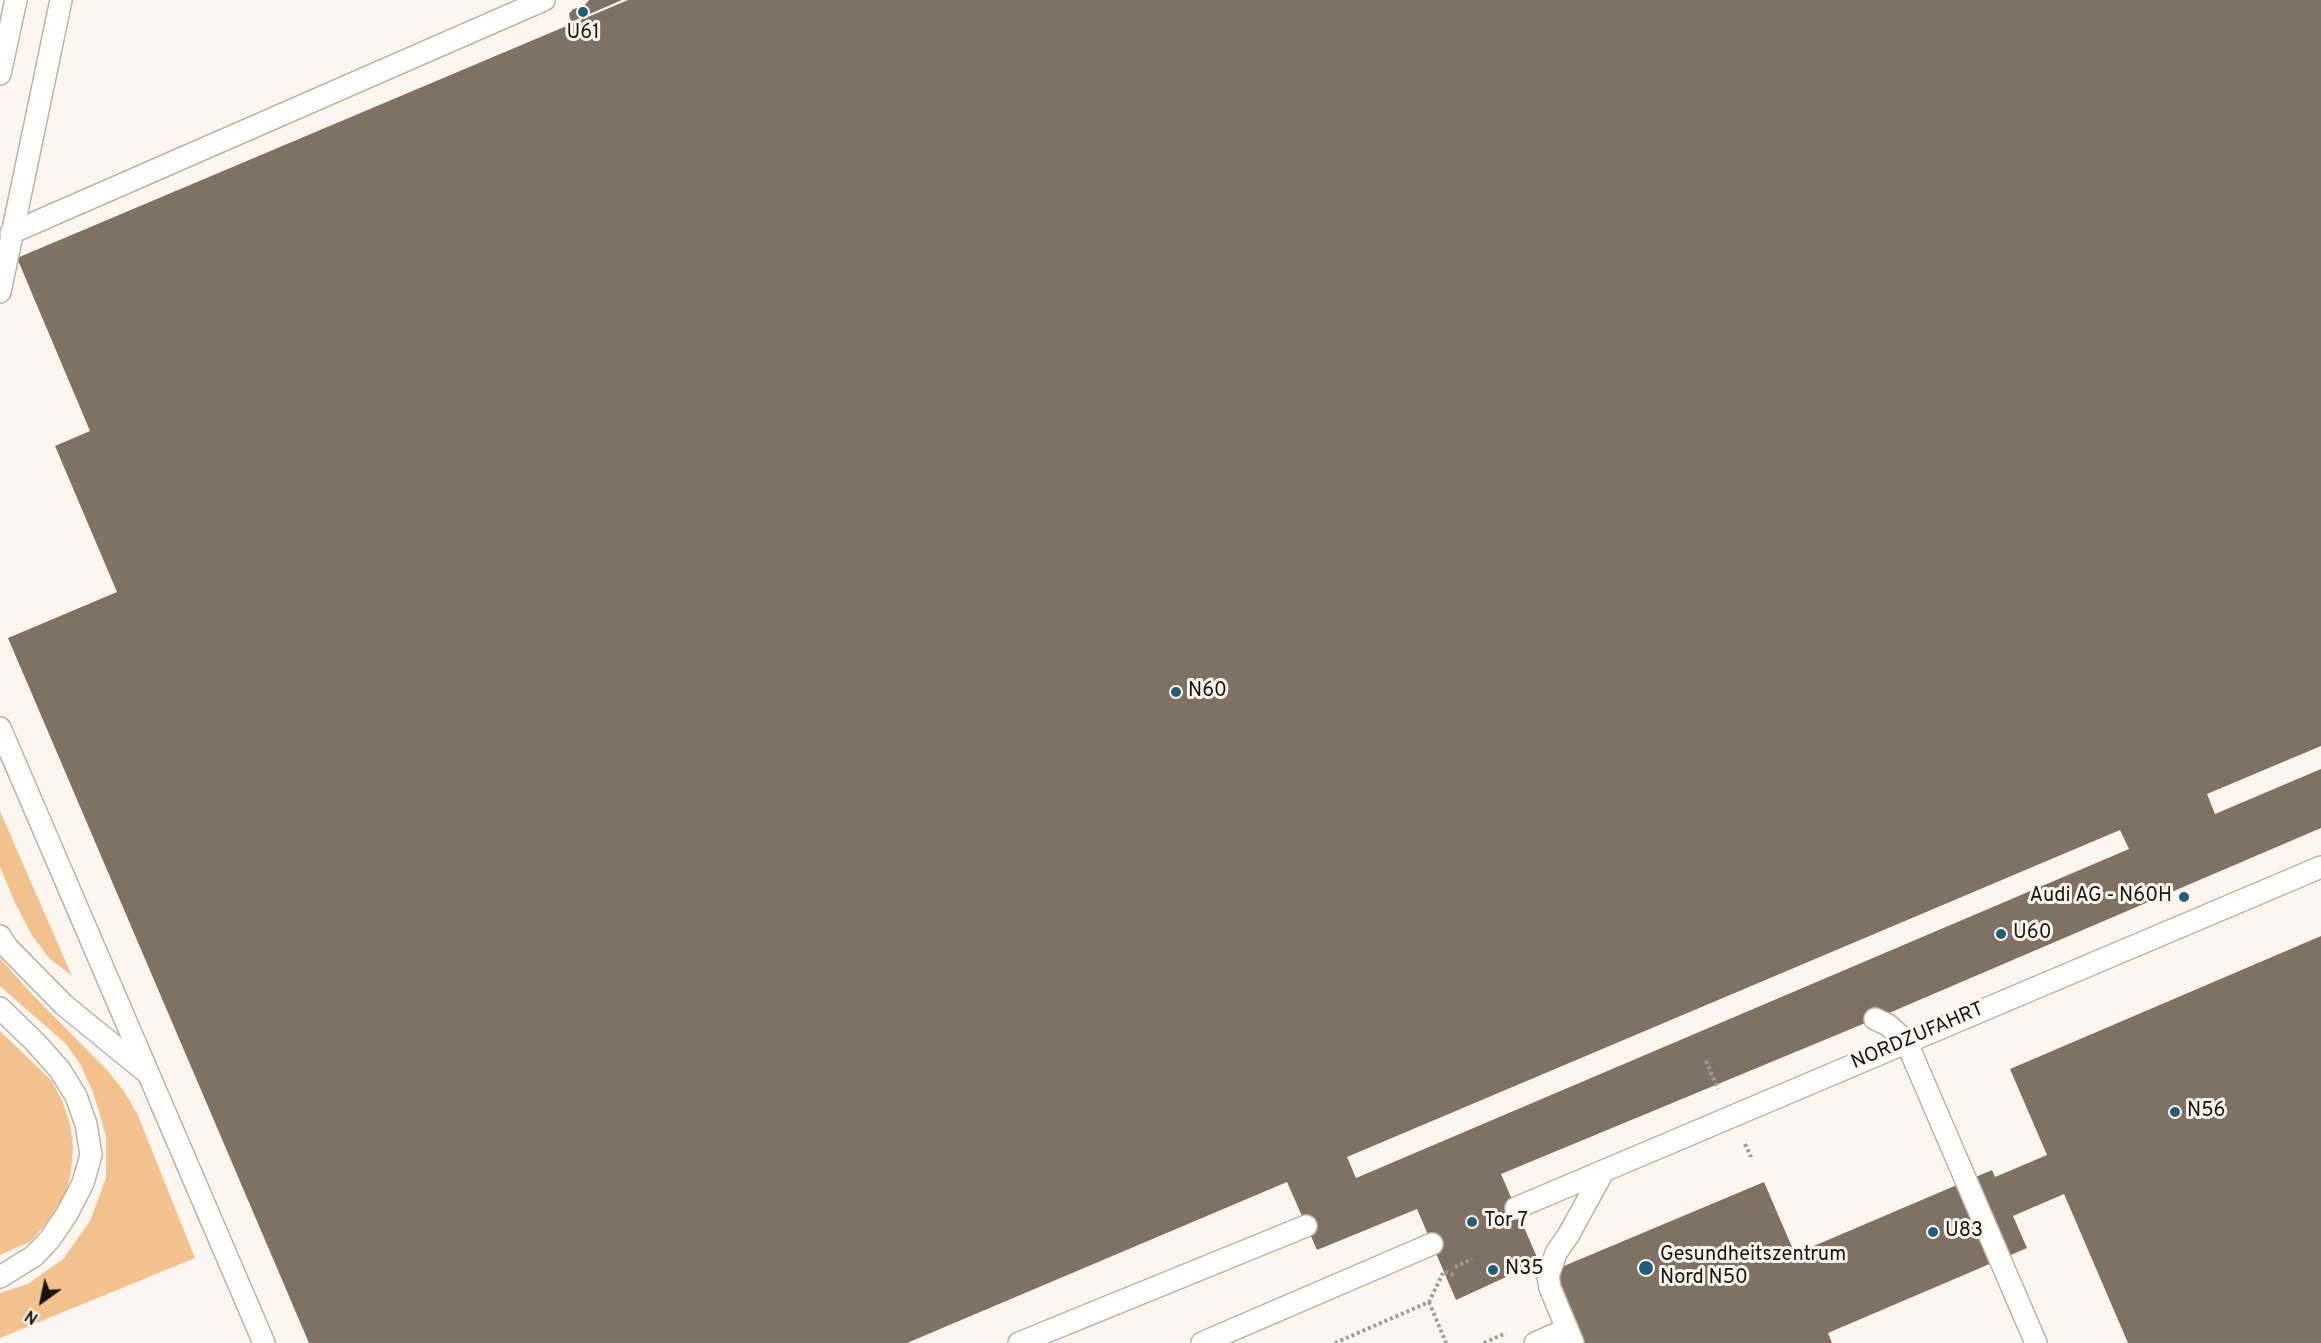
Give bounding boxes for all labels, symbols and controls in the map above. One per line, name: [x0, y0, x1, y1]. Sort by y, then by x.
marker: U61: [576, 5, 590, 19]
place label: U61: [566, 22, 600, 46]
place label: N60: [1188, 680, 1227, 704]
marker: N60: [1169, 685, 1183, 699]
place label: Audi AG - N60H: [2030, 885, 2172, 909]
marker: Audi AG - N60H: [2177, 890, 2191, 904]
place label: U60: [2013, 922, 2052, 946]
marker: U60: [1994, 927, 2008, 941]
street label: NORDZUFAHRT: [1848, 998, 1988, 1076]
place label: N56: [2187, 1100, 2226, 1124]
marker: N56: [2168, 1105, 2182, 1119]
place label: Tor 7: [1484, 1210, 1528, 1234]
marker: Tor 7: [1465, 1215, 1479, 1229]
place label: U83: [1945, 1220, 1983, 1244]
marker: U83: [1926, 1225, 1940, 1239]
place label: Gesundheitszentrum Nord N50: [1660, 1244, 1846, 1291]
place label: N35: [1505, 1258, 1544, 1282]
marker: Gesundheitszentrum Nord N50: [1637, 1259, 1655, 1277]
marker: N35: [1486, 1263, 1500, 1277]
north arrow: [12, 1271, 72, 1331]
text: N: [22, 1305, 42, 1328]

